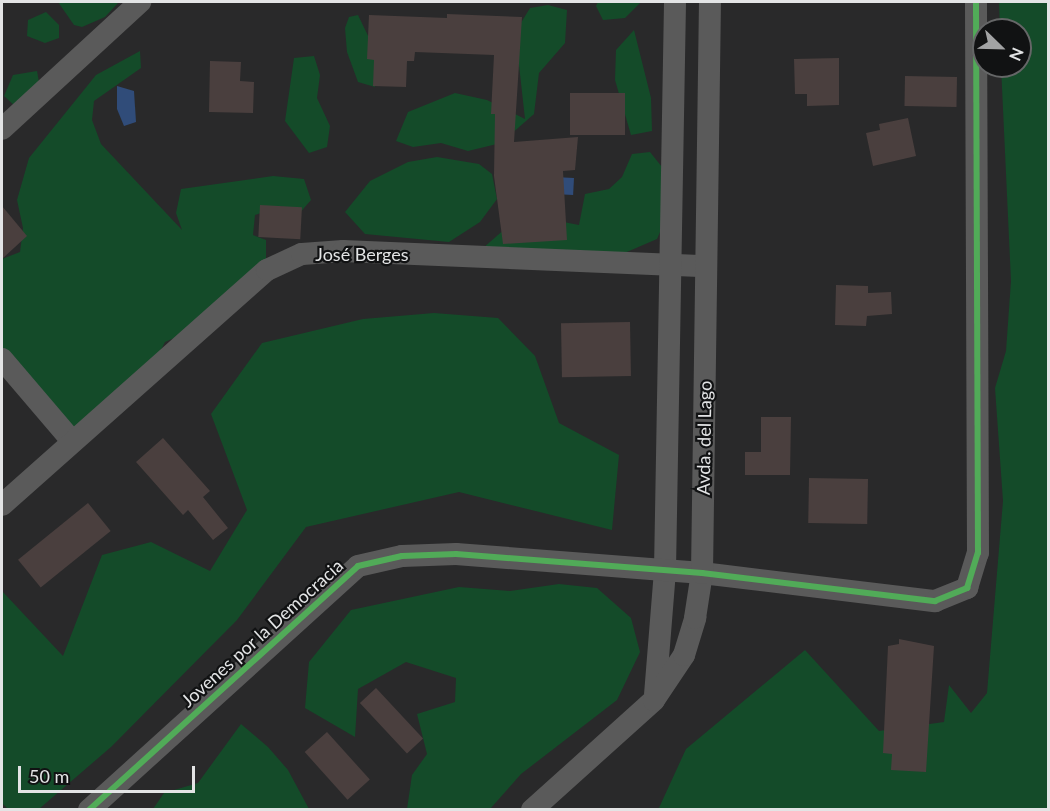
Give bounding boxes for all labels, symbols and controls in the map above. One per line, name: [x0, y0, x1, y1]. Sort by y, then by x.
north arrow: [972, 18, 1032, 78]
text: N: [1006, 45, 1028, 64]
street label: José Berges: [315, 243, 409, 265]
street label: Avda. del Lago: [692, 381, 716, 495]
street label: Jovenes por la Democracia: [176, 554, 348, 712]
scale bar: [21, 754, 198, 792]
text: 50 m: [29, 765, 69, 787]

